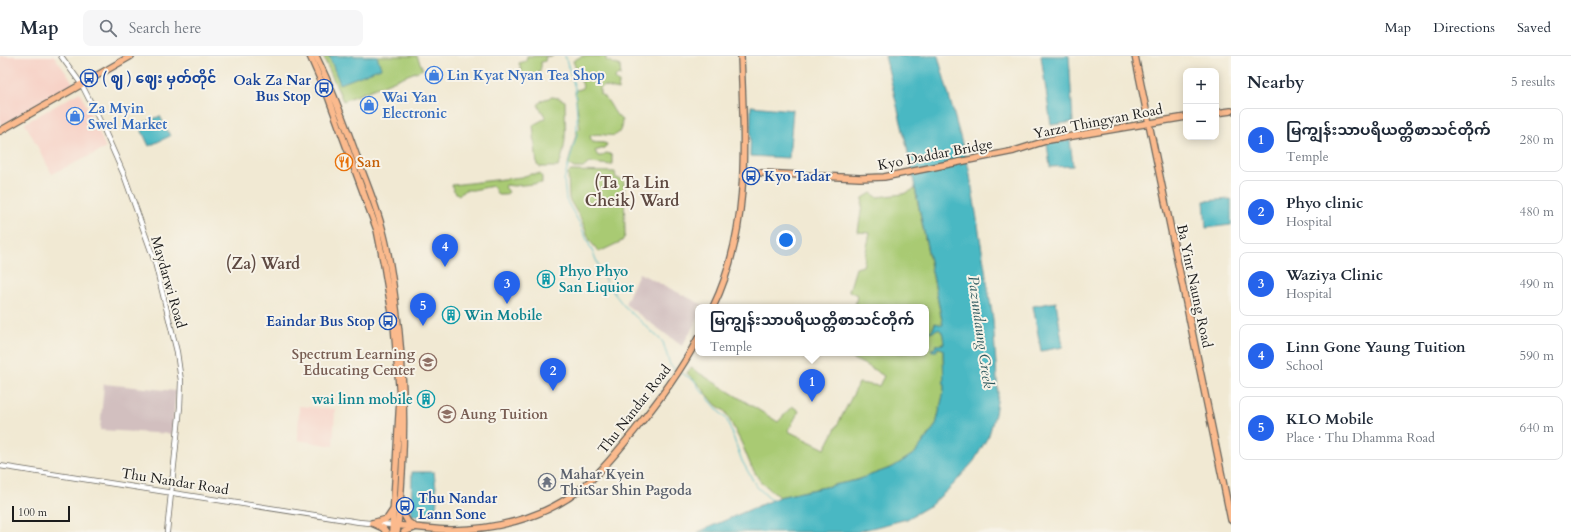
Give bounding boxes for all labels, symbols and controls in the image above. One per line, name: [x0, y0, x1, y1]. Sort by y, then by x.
search box: [83, 10, 363, 46]
text: Map: [20, 15, 59, 41]
icon: search: [97, 17, 119, 39]
text: Search here: [129, 18, 201, 38]
text: Map: [1385, 18, 1411, 37]
text: Directions: [1433, 18, 1495, 37]
text: Saved: [1517, 18, 1551, 37]
shop icon: Lin Kyat Nyan Tea Shop: [424, 65, 444, 85]
place label: Lin Kyat Nyan Tea Shop: [447, 66, 605, 85]
bus stop icon: ( ဈ ) ဈေး မှတ်တိုင်: [79, 68, 99, 88]
place label: ( ဈ ) ဈေး မှတ်တိုင်: [102, 68, 216, 90]
map controls: [1183, 68, 1219, 140]
button: +: [1183, 68, 1219, 104]
place label: Oak Za Nar Bus Stop: [233, 71, 311, 106]
text: Nearby: [1247, 71, 1304, 94]
text: 5 results: [1511, 73, 1555, 91]
bus stop icon: Oak Za Nar Bus Stop: [314, 78, 334, 98]
place label: Wai Yan Electronic: [381, 88, 447, 123]
shop icon: Wai Yan Electronic: [359, 95, 379, 115]
place label: Za Myin Swel Market: [88, 99, 167, 134]
street label: Yarza Thingyan Road: [1032, 100, 1165, 143]
button: −: [1183, 104, 1219, 140]
shop icon: Za Myin Swel Market: [65, 106, 85, 126]
text: မြကျွန်းသာပရိယတ္တိစာသင်တိုက်: [1286, 120, 1491, 140]
text: 1: [1258, 131, 1264, 149]
text: 280 m: [1520, 131, 1554, 149]
street label: Kyo Daddar Bridge: [876, 134, 994, 175]
text: Temple: [1286, 148, 1329, 166]
restaurant icon: San: [334, 152, 354, 172]
place label: San: [357, 153, 380, 172]
bus stop icon: Kyo Tadar: [741, 166, 761, 186]
place label: Kyo Tadar: [764, 167, 831, 186]
district label: (Ta Ta Lin Cheik) Ward: [585, 172, 679, 212]
text: Phyo clinic: [1286, 193, 1363, 213]
text: 2: [1258, 203, 1264, 221]
text: 480 m: [1520, 203, 1554, 221]
text: Hospital: [1286, 213, 1332, 231]
street label: Ba Yint Naung Road: [1172, 223, 1217, 350]
your location: [776, 230, 796, 250]
street label: Maydarwi Road: [146, 234, 191, 331]
pin: 4: [432, 234, 458, 267]
district label: (Za) Ward: [226, 253, 300, 275]
place label: Phyo Phyo San Liquior: [559, 262, 634, 297]
text: Waziya Clinic: [1286, 265, 1383, 285]
building icon: Phyo Phyo San Liquior: [536, 269, 556, 289]
pin: 3: [494, 271, 520, 304]
water label: Pazundaung Creek: [963, 274, 999, 390]
text: 3: [1258, 275, 1264, 293]
text: 490 m: [1520, 275, 1554, 293]
text: Hospital: [1286, 285, 1332, 303]
pin: 5: [410, 293, 436, 326]
popup: [695, 304, 929, 356]
building icon: Win Mobile: [441, 305, 461, 325]
place label: Win Mobile: [463, 306, 542, 325]
text: မြကျွန်းသာပရိယတ္တိစာသင်တိုက်: [710, 310, 914, 330]
bus stop icon: Eaindar Bus Stop: [378, 311, 398, 331]
place label: Eaindar Bus Stop: [266, 312, 375, 331]
text: Linn Gone Yaung Tuition: [1286, 337, 1466, 357]
text: Temple: [710, 338, 752, 356]
place label: Spectrum Learning Educating Center: [292, 345, 416, 380]
text: 4: [1258, 347, 1264, 365]
text: 590 m: [1520, 347, 1554, 365]
school or university icon: Spectrum Learning Educating Center: [418, 352, 438, 372]
text: School: [1286, 357, 1323, 375]
pin: 2: [540, 358, 566, 391]
street label: Thu Nandar Road: [594, 360, 676, 458]
pin: 1: [799, 369, 825, 402]
building icon: wai linn mobile: [416, 389, 436, 409]
place label: wai linn mobile: [312, 390, 413, 409]
school or university icon: Aung Tuition: [437, 404, 457, 424]
place label: Aung Tuition: [460, 405, 548, 424]
text: KLO Mobile: [1286, 409, 1374, 429]
text: 5: [1258, 419, 1264, 437]
text: 640 m: [1520, 419, 1554, 437]
text: Place · Thu Dhamma Road: [1286, 429, 1435, 447]
street label: Thu Nandar Road: [120, 464, 231, 499]
place label: Mahar Kyein ThitSar Shin Pagoda: [560, 465, 692, 500]
temple icon: Mahar Kyein ThitSar Shin Pagoda: [537, 472, 557, 492]
place label: Thu Nandar Lann Sone: [418, 489, 498, 524]
bus stop icon: Thu Nandar Lann Sone: [395, 496, 415, 516]
scale bar: [12, 504, 70, 523]
text: 100 m: [18, 505, 47, 520]

